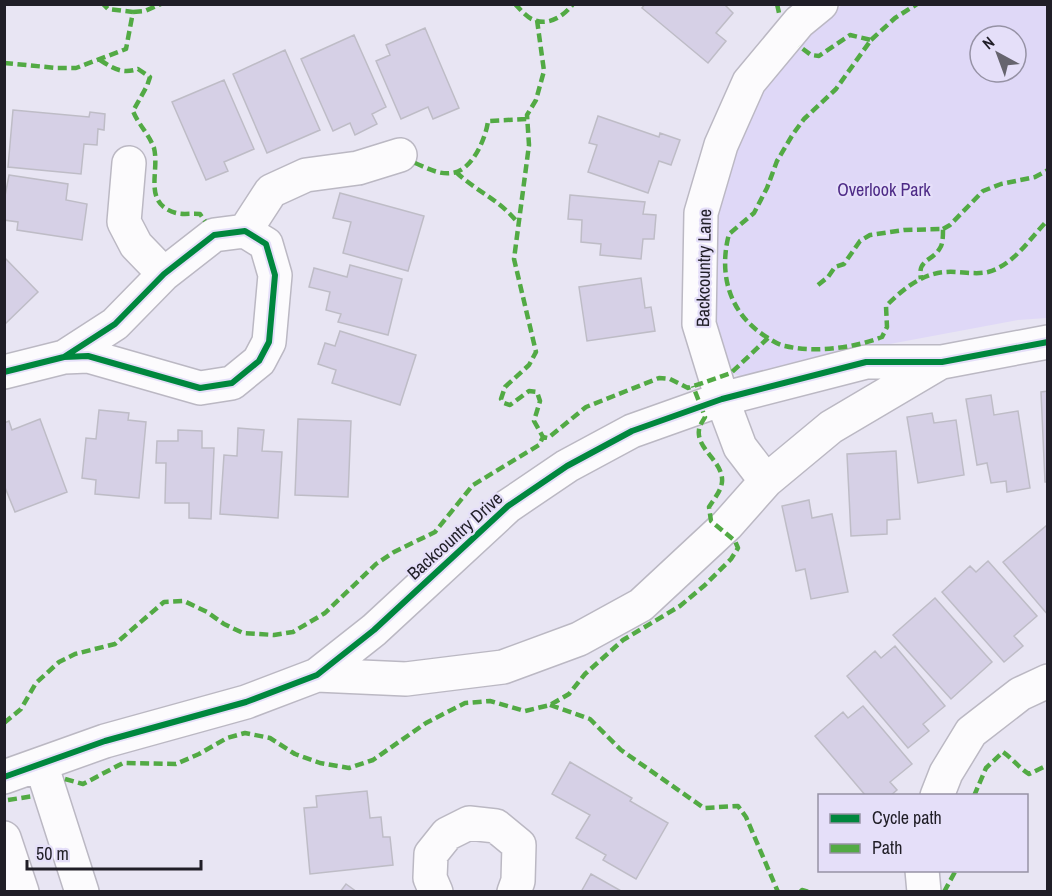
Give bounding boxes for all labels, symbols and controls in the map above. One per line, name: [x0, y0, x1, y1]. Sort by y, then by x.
north arrow: [968, 24, 1028, 84]
text: N: [977, 31, 999, 54]
park label: Overlook Park: [837, 177, 931, 202]
street label: Backcountry Lane: [690, 209, 717, 327]
street label: Backcountry Drive: [401, 486, 508, 585]
legend: [818, 794, 1028, 872]
text: Cycle path: [872, 805, 942, 830]
scale bar: [27, 833, 201, 871]
text: Path: [872, 835, 902, 860]
text: 50 m: [36, 841, 69, 866]

